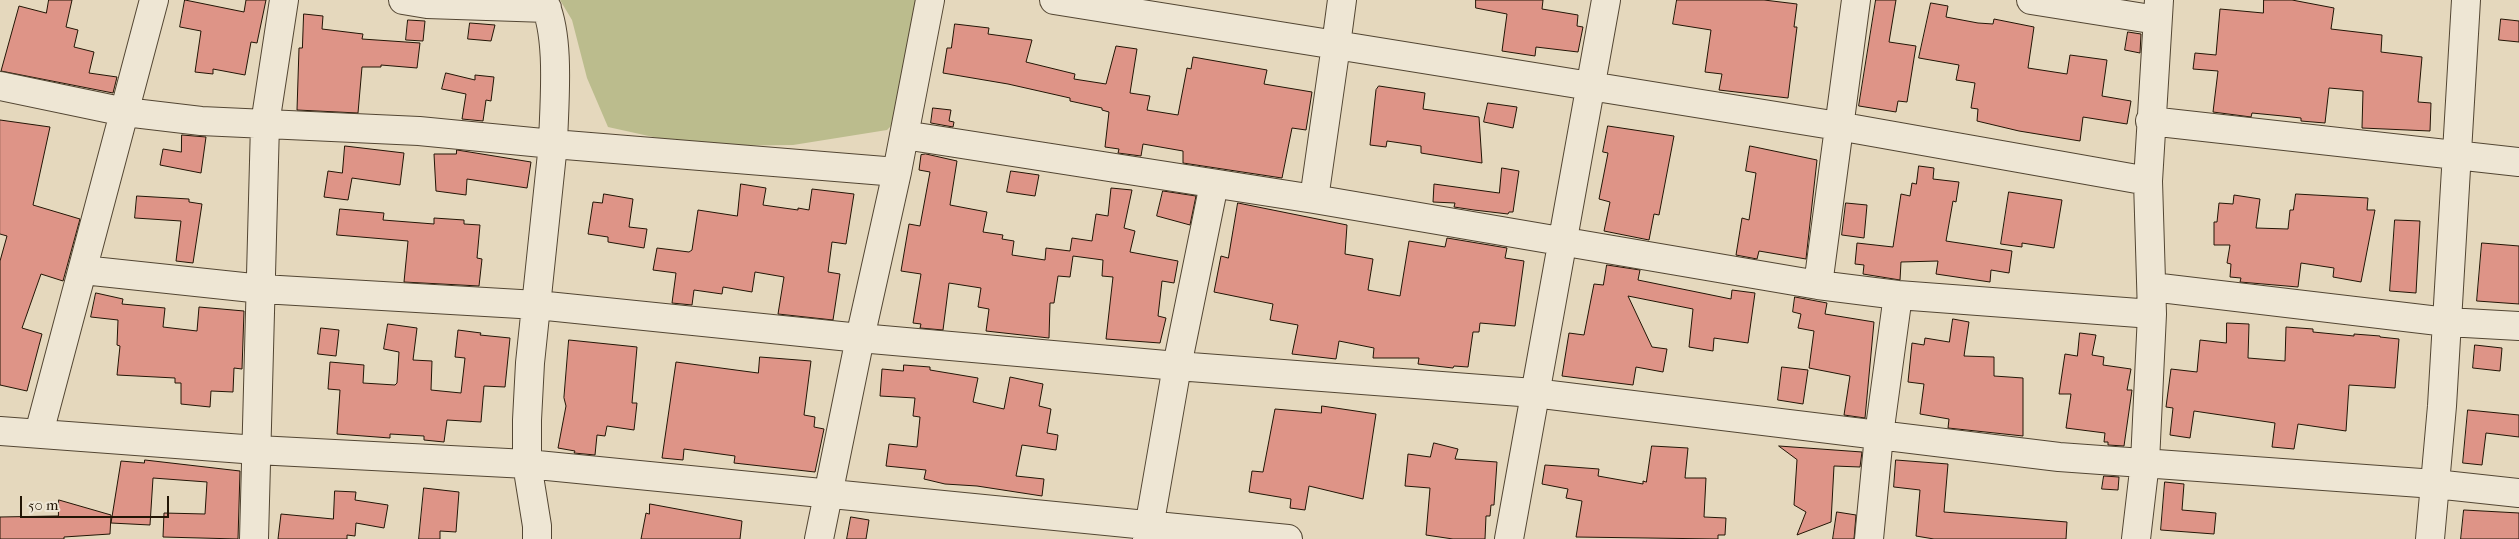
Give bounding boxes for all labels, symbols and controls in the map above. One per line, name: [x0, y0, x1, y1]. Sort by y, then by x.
scale bar: [22, 486, 171, 518]
text: 50 m: [28, 496, 58, 514]

